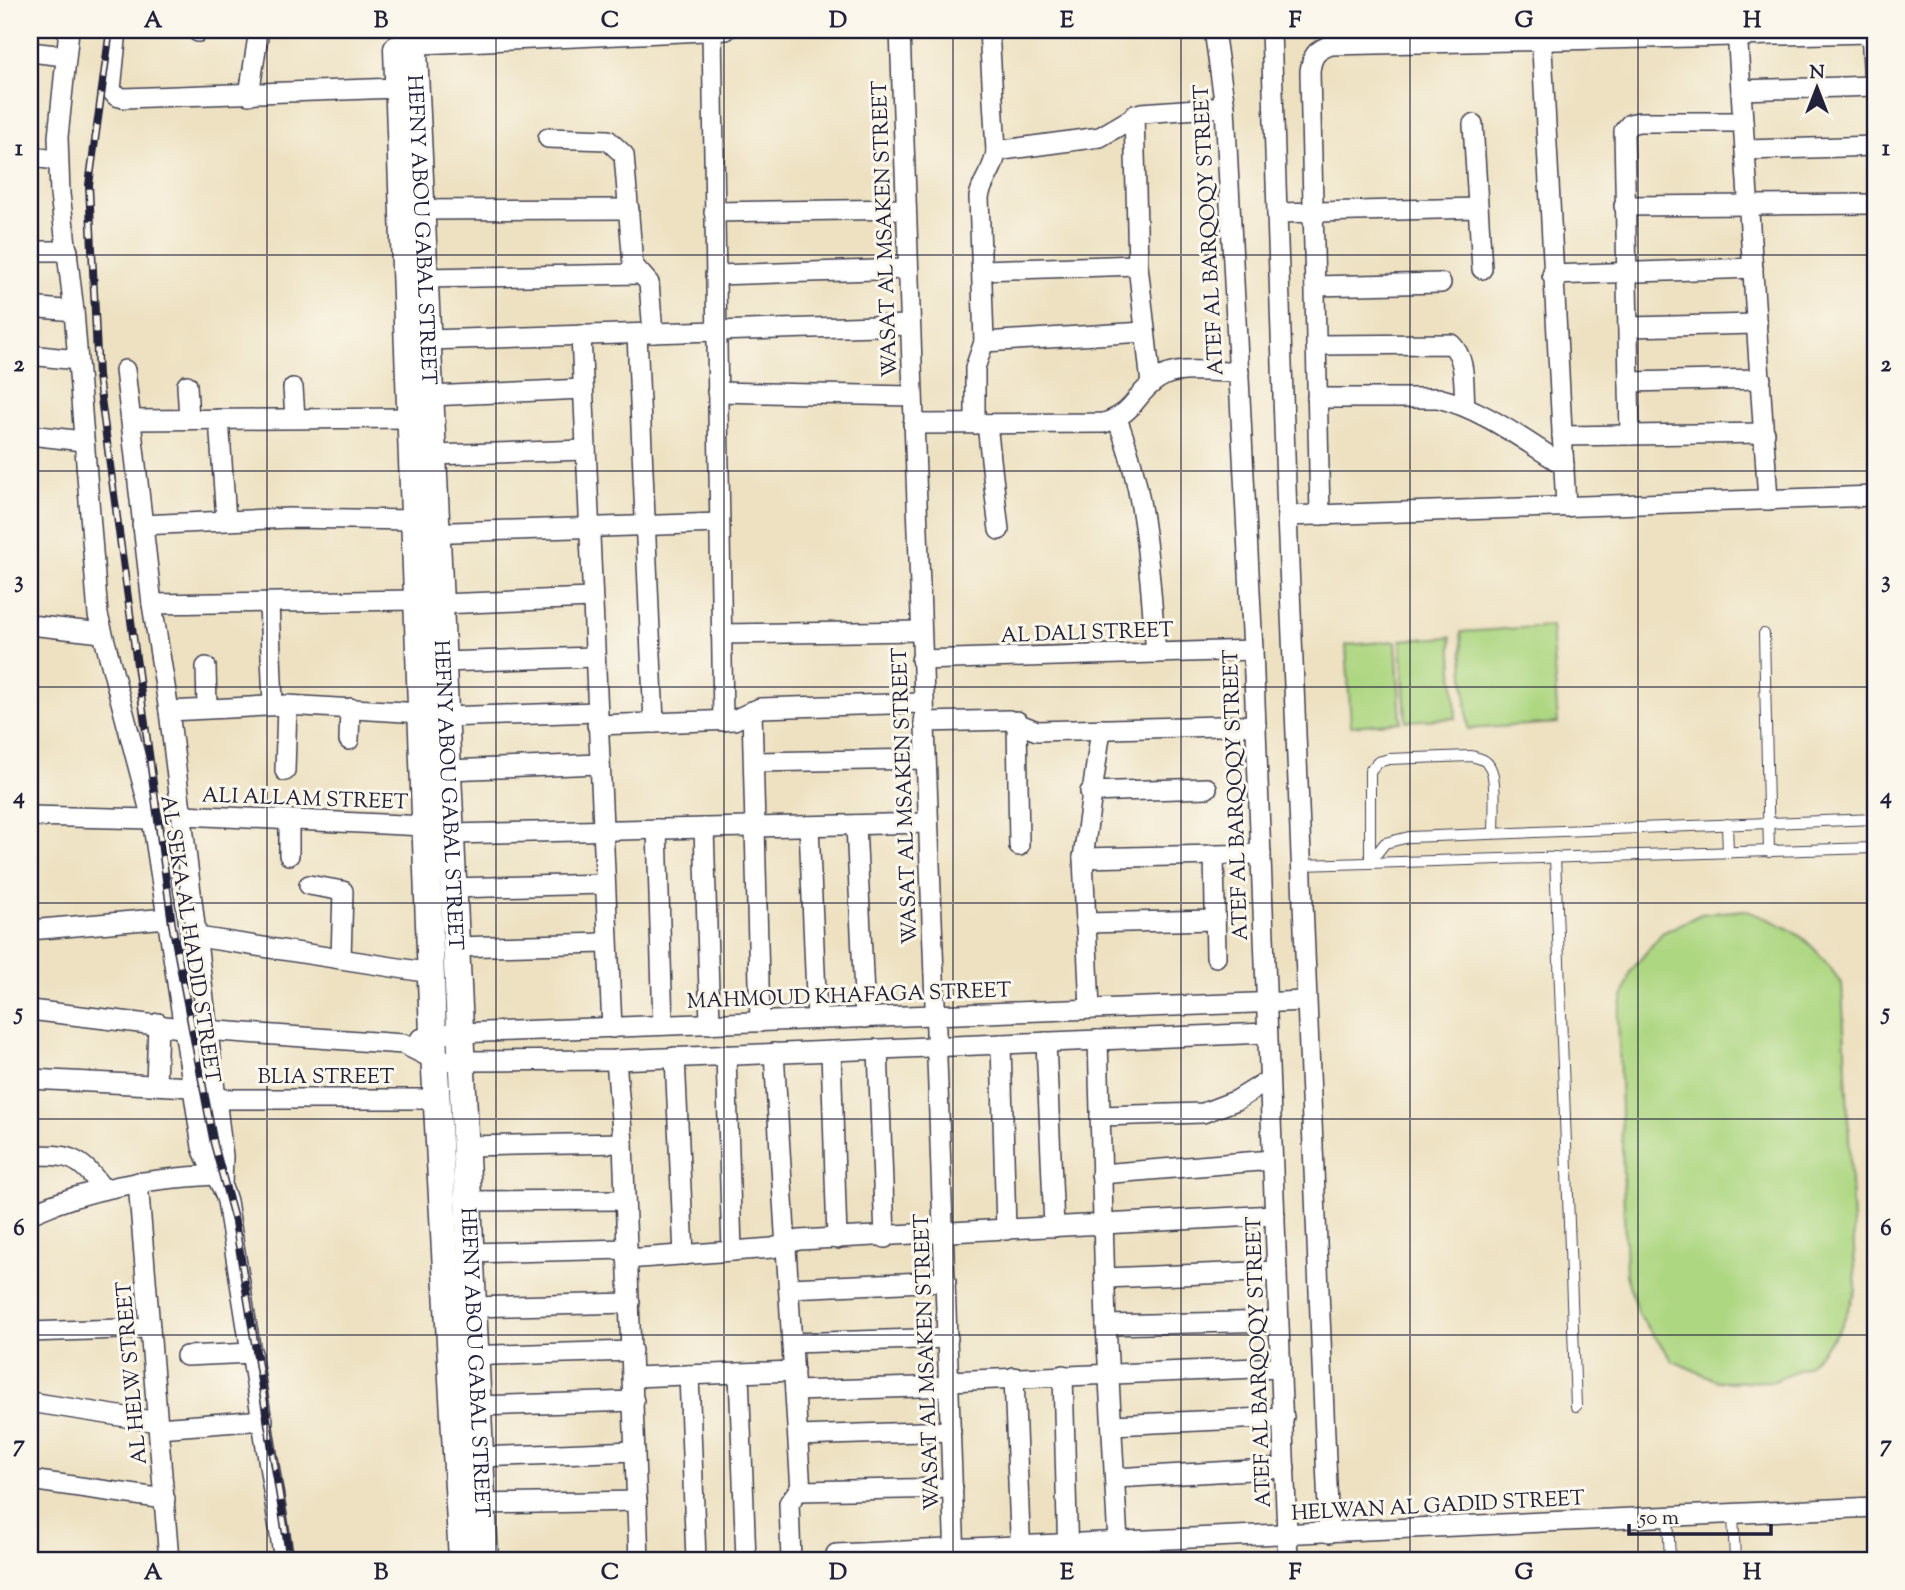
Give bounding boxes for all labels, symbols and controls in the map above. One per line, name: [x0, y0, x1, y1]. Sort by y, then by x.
text: A: [144, 5, 163, 38]
text: B: [374, 5, 389, 38]
text: C: [601, 5, 619, 38]
text: D: [829, 5, 847, 38]
text: E: [1060, 5, 1074, 38]
text: F: [1289, 5, 1302, 38]
text: G: [1515, 5, 1534, 38]
text: H: [1743, 5, 1762, 38]
north arrow: [1783, 52, 1853, 122]
text: N: [1809, 60, 1825, 87]
street label: HEFNY ABOU GABAL STREET: [398, 74, 443, 386]
street label: WASAT AL MSAKEN STREET: [866, 80, 906, 378]
street label: ATEF AL BARQOQY STREET: [1187, 83, 1233, 376]
text: 1: [15, 133, 23, 166]
text: 1: [1882, 133, 1890, 166]
text: 2: [14, 349, 25, 382]
text: 2: [1881, 349, 1892, 382]
text: 3: [14, 565, 24, 598]
text: 3: [1881, 565, 1891, 598]
street label: AL DALI STREET: [1000, 616, 1174, 652]
street label: HEFNY ABOU GABAL STREET: [425, 639, 469, 951]
street label: WASAT AL MSAKEN STREET: [886, 647, 926, 945]
street label: ATEF AL BARQOQY STREET: [1217, 648, 1257, 941]
text: 4: [12, 781, 25, 814]
street label: ALI ALLAM STREET: [201, 781, 409, 819]
text: 4: [1879, 781, 1892, 814]
street label: AL SEKA AL HADID STREET: [151, 793, 227, 1086]
street label: MAHMOUD KHAFAGA STREET: [686, 976, 1012, 1018]
text: 5: [13, 997, 23, 1030]
text: 5: [1880, 997, 1890, 1030]
street label: BLIA STREET: [258, 1063, 395, 1093]
street label: HEFNY ABOU GABAL STREET: [451, 1207, 496, 1519]
text: 6: [13, 1213, 25, 1246]
street label: WASAT AL MSAKEN STREET: [908, 1213, 948, 1511]
text: 6: [1880, 1213, 1892, 1246]
street label: ATEF AL BARQOQY STREET: [1240, 1215, 1280, 1508]
street label: AL HELW STREET: [110, 1280, 156, 1466]
text: 7: [13, 1429, 25, 1462]
text: 7: [1880, 1429, 1892, 1462]
street label: HELWAN AL GADID STREET: [1291, 1484, 1586, 1530]
scale bar: [1629, 1492, 1770, 1536]
text: 50 m: [1638, 1504, 1679, 1534]
text: A: [144, 1557, 163, 1590]
text: B: [374, 1557, 389, 1590]
text: C: [601, 1557, 619, 1590]
text: D: [829, 1557, 847, 1590]
text: E: [1060, 1557, 1074, 1590]
text: F: [1289, 1557, 1302, 1590]
text: G: [1515, 1557, 1534, 1590]
text: H: [1743, 1557, 1762, 1590]

